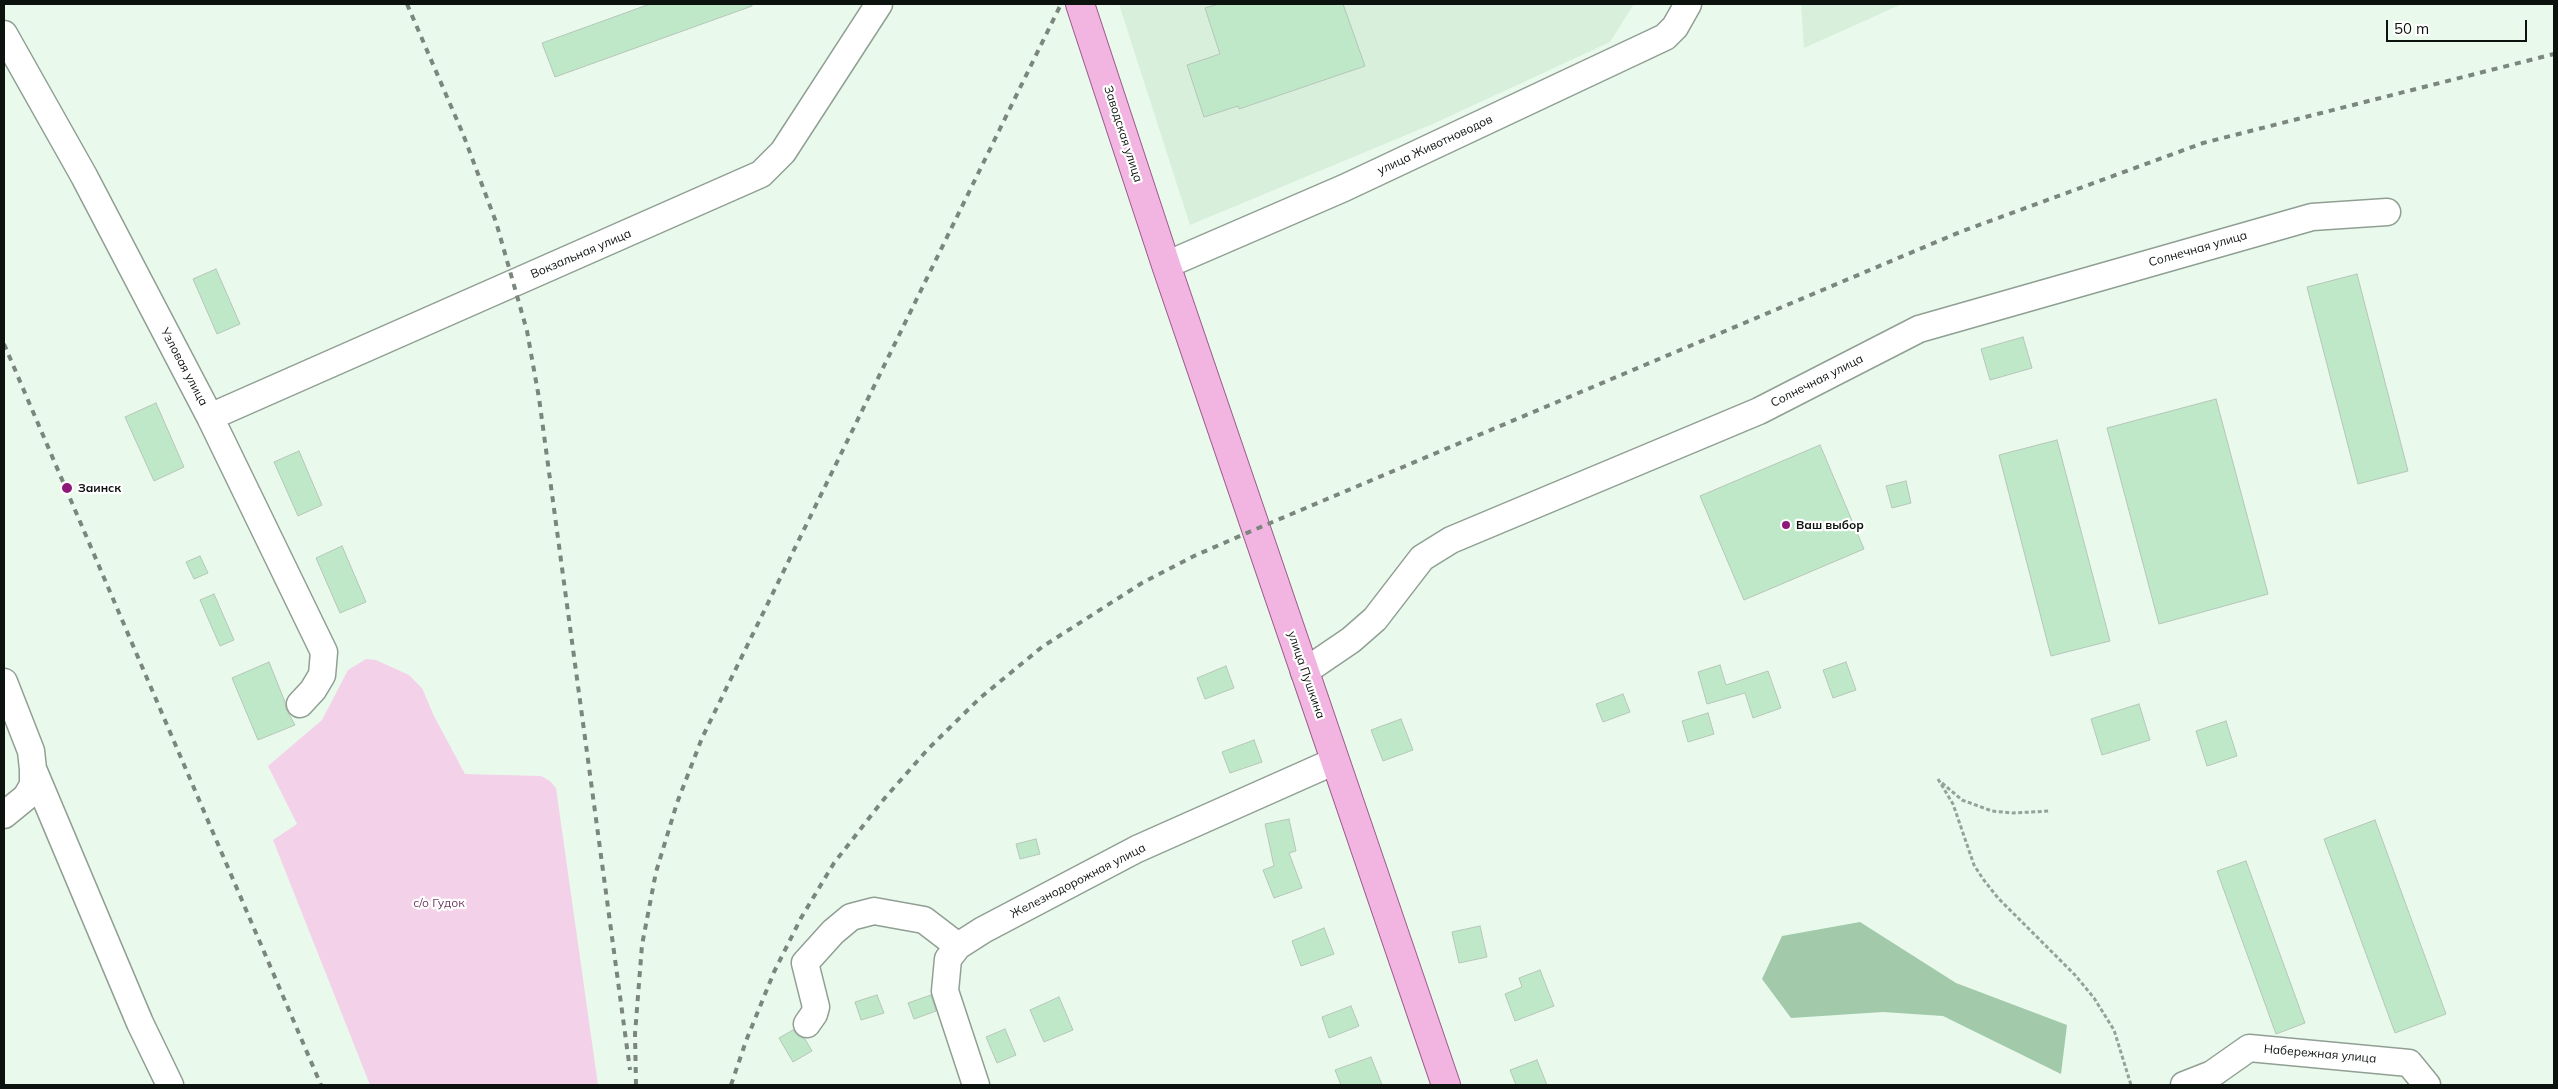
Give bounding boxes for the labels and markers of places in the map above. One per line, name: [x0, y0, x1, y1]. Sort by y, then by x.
marker: Заинск: [60, 481, 74, 495]
place label: Заинск: [78, 481, 121, 495]
place label: Ваш выбор: [1796, 518, 1864, 532]
marker: Ваш выбор: [1780, 519, 1792, 531]

